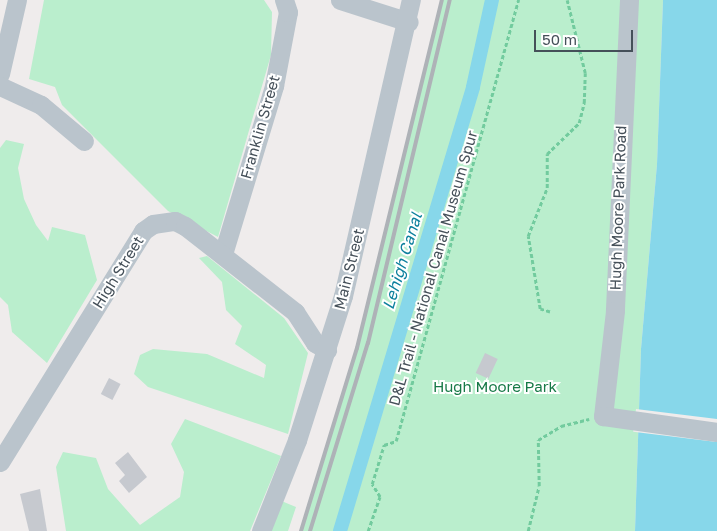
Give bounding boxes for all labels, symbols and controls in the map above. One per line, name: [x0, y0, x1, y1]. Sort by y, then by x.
scale bar: [537, 20, 636, 52]
text: 50 m: [542, 30, 577, 48]
street label: Franklin Street: [237, 73, 283, 181]
street label: Hugh Moore Park Road: [606, 125, 630, 291]
street label: D&L Trail - National Canal Museum Spur: [385, 128, 481, 408]
water label: Lehigh Canal: [378, 210, 426, 312]
street label: Main Street: [330, 227, 368, 311]
street label: High Street: [89, 232, 147, 312]
park label: Hugh Moore Park: [433, 378, 557, 396]

